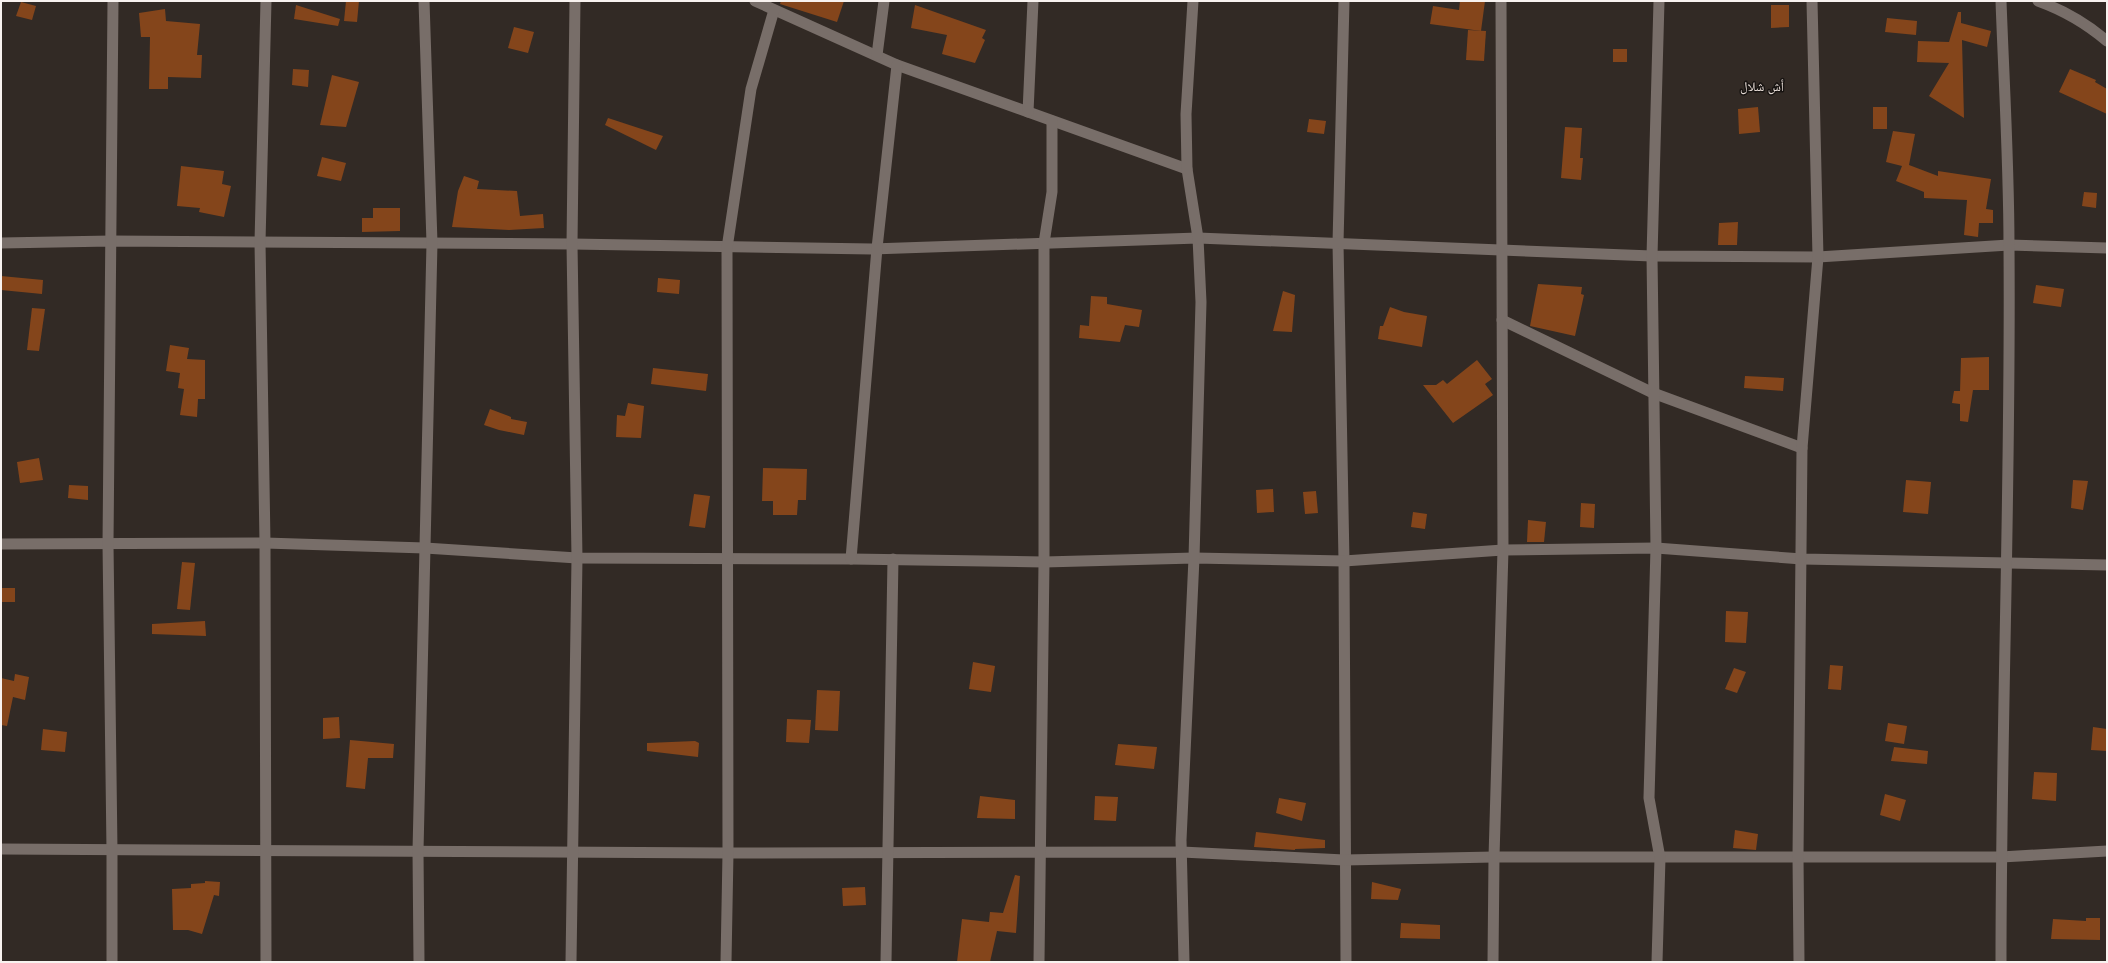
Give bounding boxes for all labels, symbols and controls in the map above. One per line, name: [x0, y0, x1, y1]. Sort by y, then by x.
district label: أش شلال: [1740, 79, 1784, 95]

